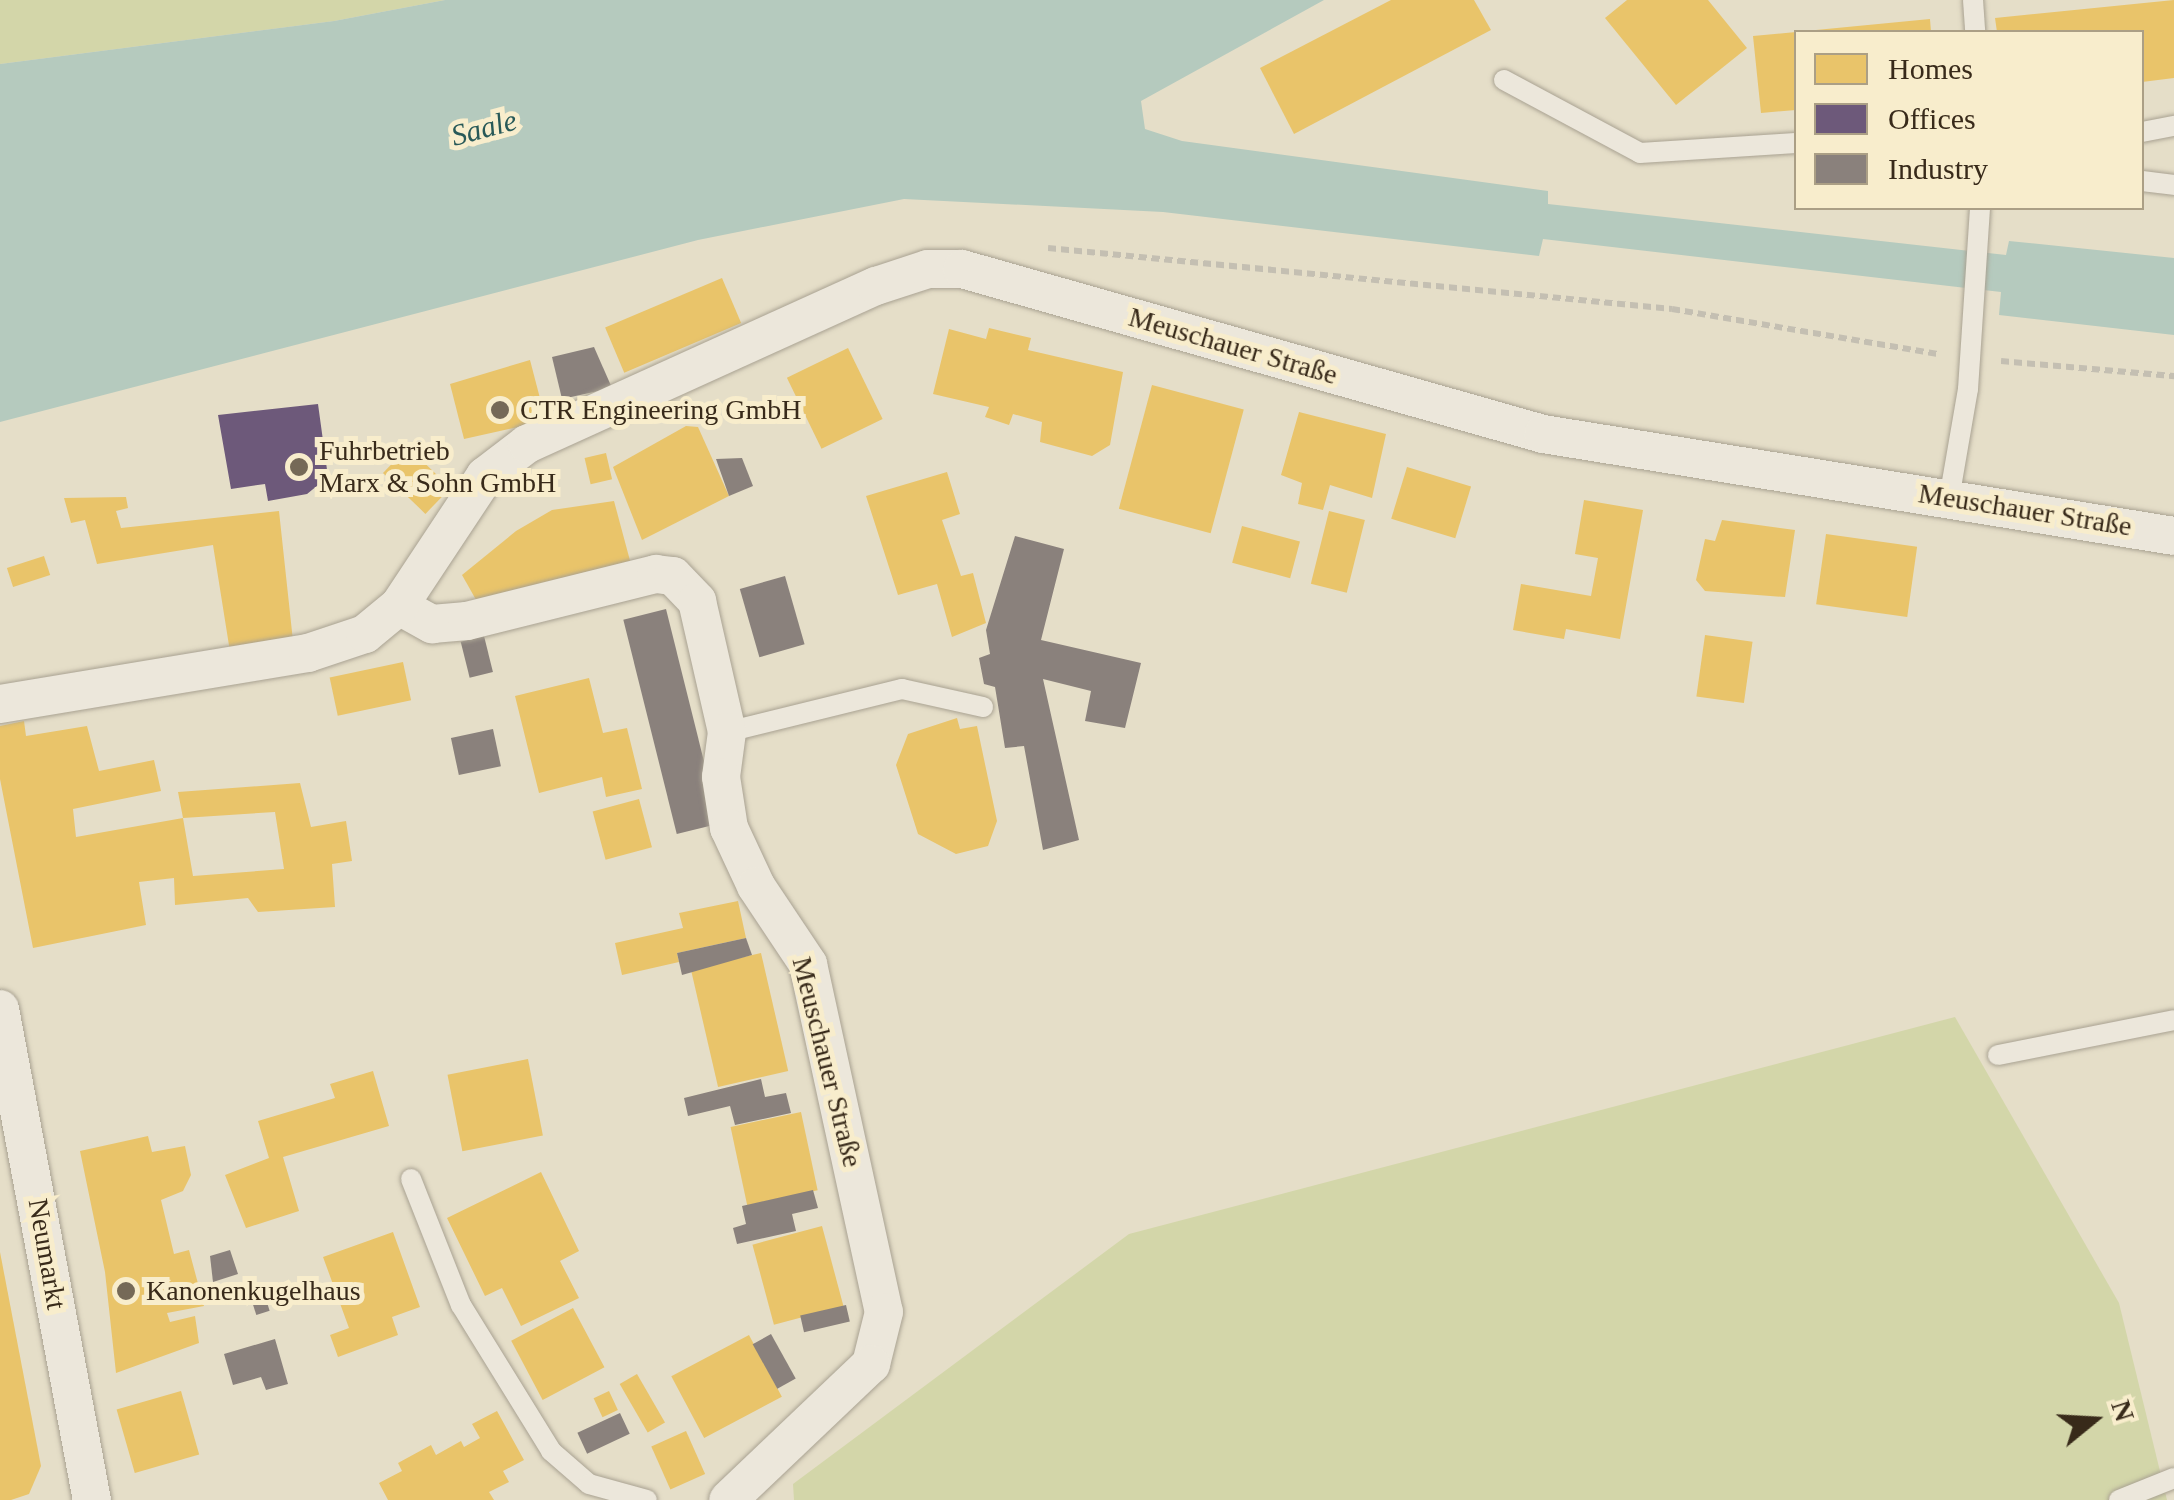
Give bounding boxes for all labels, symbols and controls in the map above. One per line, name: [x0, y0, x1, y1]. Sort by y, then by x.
legend: [1794, 30, 2144, 210]
text: Homes: [1888, 52, 1973, 85]
water label: Saale: [447, 102, 521, 154]
text: Offices: [1888, 102, 1976, 135]
text: Industry: [1888, 152, 1988, 185]
street label: Meuschauer Straße: [1125, 300, 1341, 392]
place label: CTR Engineering GmbH: [520, 393, 802, 427]
marker: CTR Engineering GmbH: [489, 399, 511, 421]
place label: Fuhrbetrieb Marx & Sohn GmbH: [319, 434, 556, 500]
marker: Fuhrbetrieb Marx & Sohn GmbH: [288, 456, 310, 478]
street label: Meuschauer Straße: [1916, 477, 2134, 543]
street label: Meuschauer Straße: [785, 953, 869, 1171]
street label: Neumarkt: [21, 1196, 73, 1312]
place label: Kanonenkugelhaus: [146, 1274, 361, 1308]
marker: Kanonenkugelhaus: [115, 1280, 137, 1302]
north arrow: [2044, 1370, 2144, 1470]
text: N: [2105, 1396, 2141, 1425]

